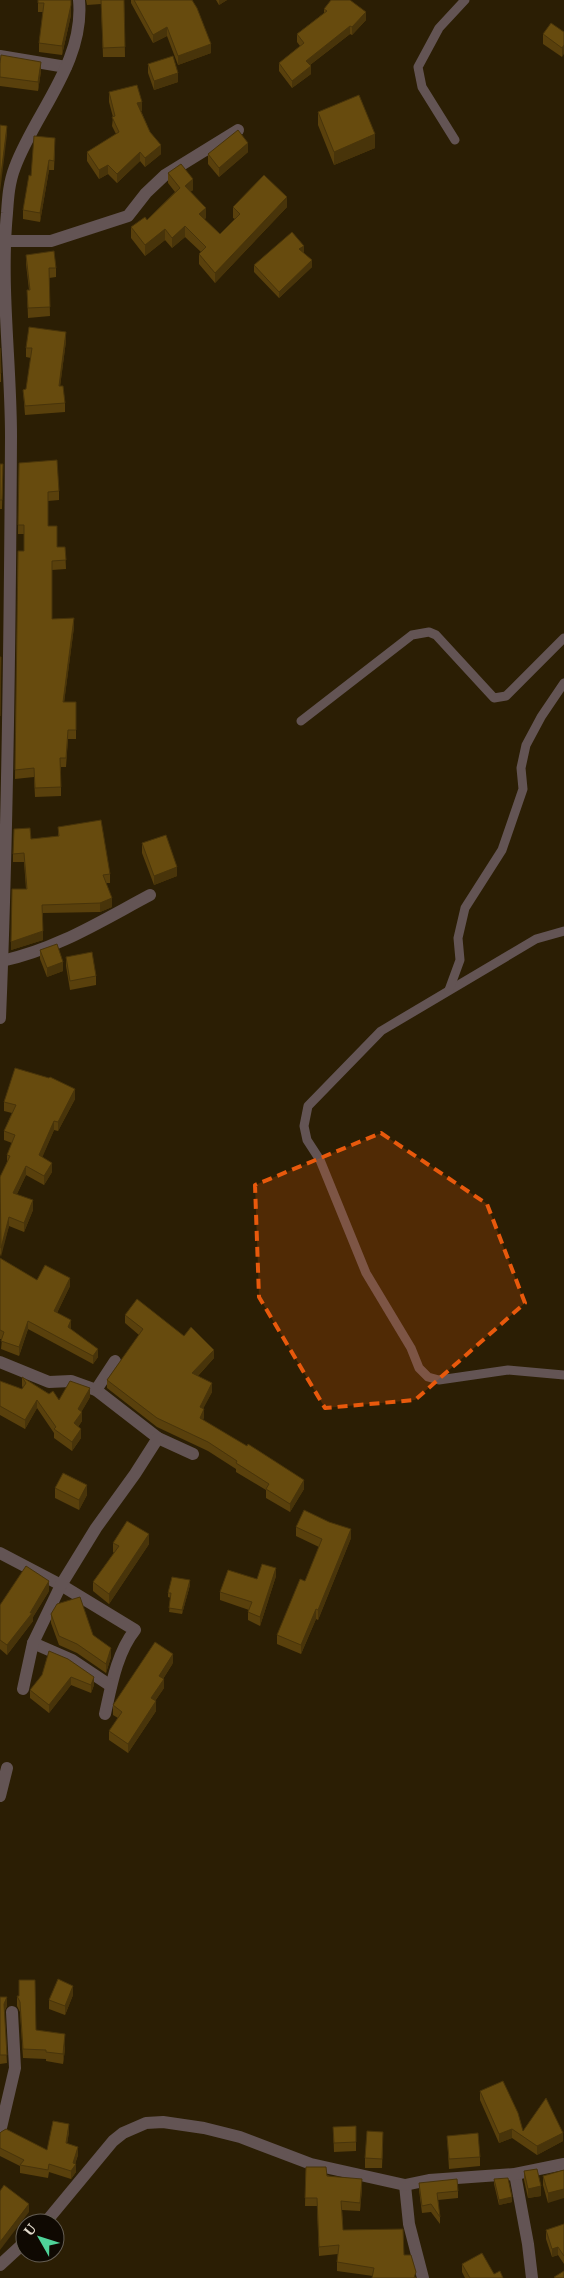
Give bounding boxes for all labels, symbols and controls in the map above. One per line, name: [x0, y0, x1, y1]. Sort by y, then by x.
north arrow: [15, 2213, 65, 2263]
text: U: [19, 2220, 40, 2239]

